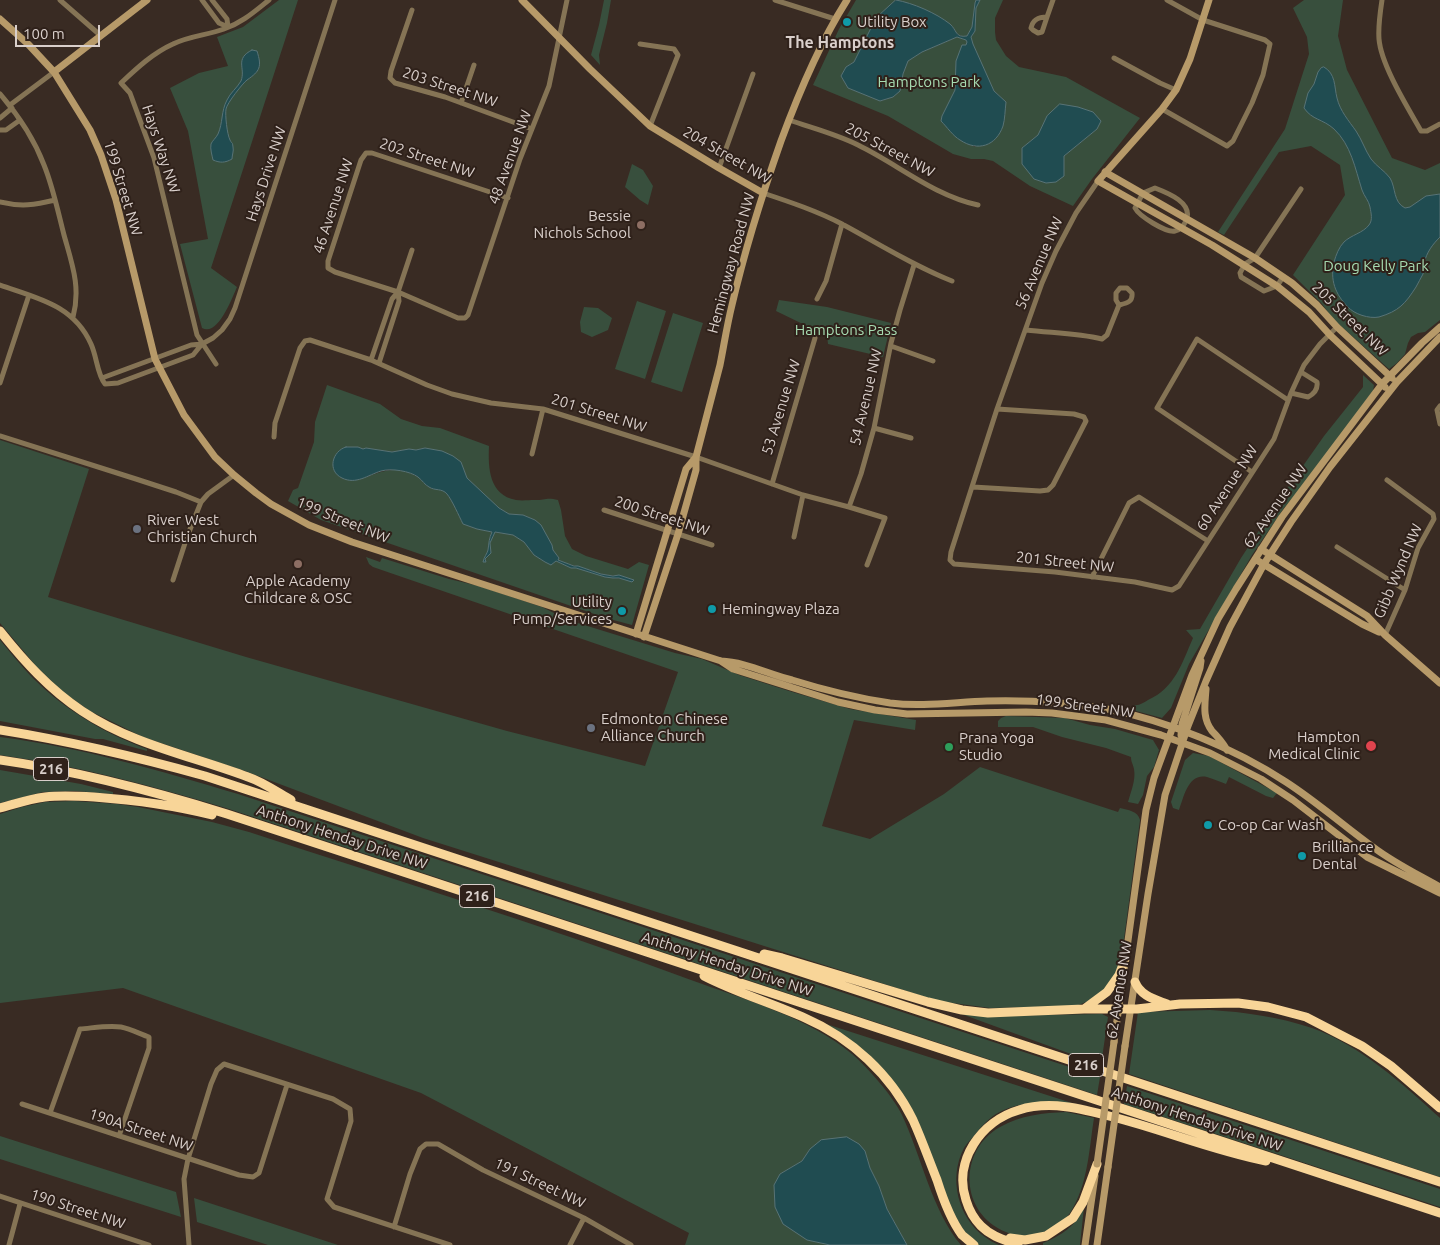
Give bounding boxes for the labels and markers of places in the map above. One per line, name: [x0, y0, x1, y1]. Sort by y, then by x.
place label: Utility Box: [857, 13, 927, 31]
marker: Utility Box: [841, 16, 853, 28]
place label: Bessie Nichols School: [534, 207, 631, 242]
marker: Bessie Nichols School: [635, 219, 647, 231]
place label: River West Christian Church: [147, 511, 257, 546]
marker: River West Christian Church: [131, 523, 143, 535]
marker: Apple Academy Childcare & OSC: [292, 558, 304, 570]
place label: Apple Academy Childcare & OSC: [244, 572, 352, 607]
place label: Utility Pump/Services: [513, 593, 612, 628]
place label: Hemingway Plaza: [722, 600, 840, 618]
marker: Hemingway Plaza: [706, 603, 718, 615]
marker: Utility Pump/Services: [616, 605, 628, 617]
place label: Edmonton Chinese Alliance Church: [601, 710, 728, 745]
marker: Edmonton Chinese Alliance Church: [585, 722, 597, 734]
place label: Hampton Medical Clinic: [1268, 728, 1360, 763]
place label: Prana Yoga Studio: [959, 729, 1034, 764]
marker: Hampton Medical Clinic: [1364, 739, 1378, 753]
marker: Prana Yoga Studio: [943, 741, 955, 753]
place label: Co-op Car Wash: [1218, 816, 1324, 834]
marker: Co-op Car Wash: [1202, 819, 1214, 831]
place label: Brilliance Dental: [1312, 838, 1374, 873]
marker: Brilliance Dental: [1296, 850, 1308, 862]

